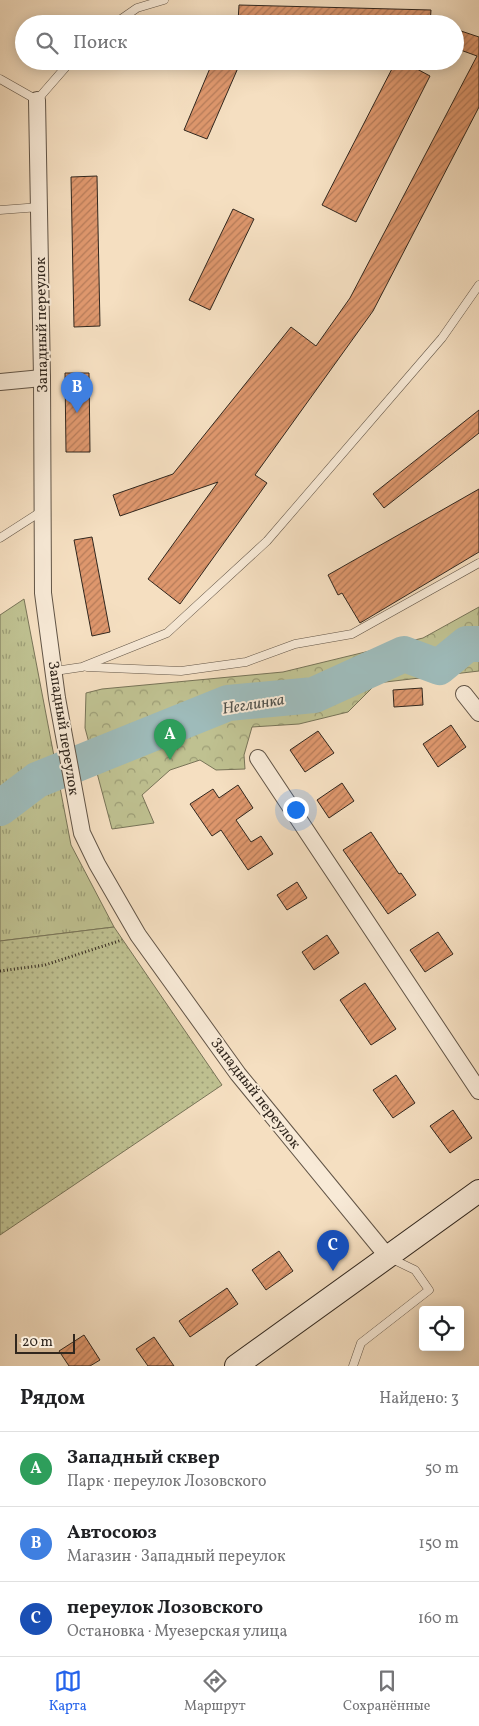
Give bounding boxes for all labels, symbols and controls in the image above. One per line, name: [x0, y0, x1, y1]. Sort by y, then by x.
search box: [15, 15, 464, 70]
icon: search: [33, 29, 61, 57]
text: Поиск: [73, 30, 127, 56]
street label: Западный переулок: [31, 257, 54, 393]
pin: B: [61, 372, 93, 413]
street label: Западный переулок: [42, 660, 84, 797]
water label: Неглинка: [221, 689, 286, 721]
pin: A: [154, 719, 186, 760]
your location: [283, 797, 309, 823]
street label: Западный переулок: [205, 1034, 305, 1154]
pin: C: [317, 1230, 349, 1271]
map controls: [419, 1306, 464, 1351]
button: locate: [419, 1306, 464, 1351]
scale bar: [15, 1331, 75, 1354]
text: 20 m: [22, 1333, 53, 1352]
text: Рядом: [20, 1384, 85, 1413]
text: Найдено: 3: [379, 1388, 459, 1410]
text: Западный сквер: [67, 1445, 220, 1471]
text: A: [30, 1458, 42, 1480]
text: 50 m: [425, 1458, 459, 1480]
text: Парк · переулок Лозовского: [67, 1471, 266, 1493]
text: Автосоюз: [67, 1520, 157, 1546]
text: B: [31, 1533, 41, 1555]
text: 150 m: [418, 1533, 459, 1555]
text: Магазин · Западный переулок: [67, 1546, 286, 1568]
text: переулок Лозовского: [67, 1595, 263, 1621]
text: C: [31, 1608, 41, 1630]
text: 160 m: [418, 1608, 459, 1630]
text: Остановка · Муезерская улица: [67, 1621, 287, 1643]
tab: Карта: [49, 1667, 87, 1716]
tab: Маршрут: [184, 1667, 246, 1716]
tab: Сохранённые: [343, 1667, 430, 1716]

